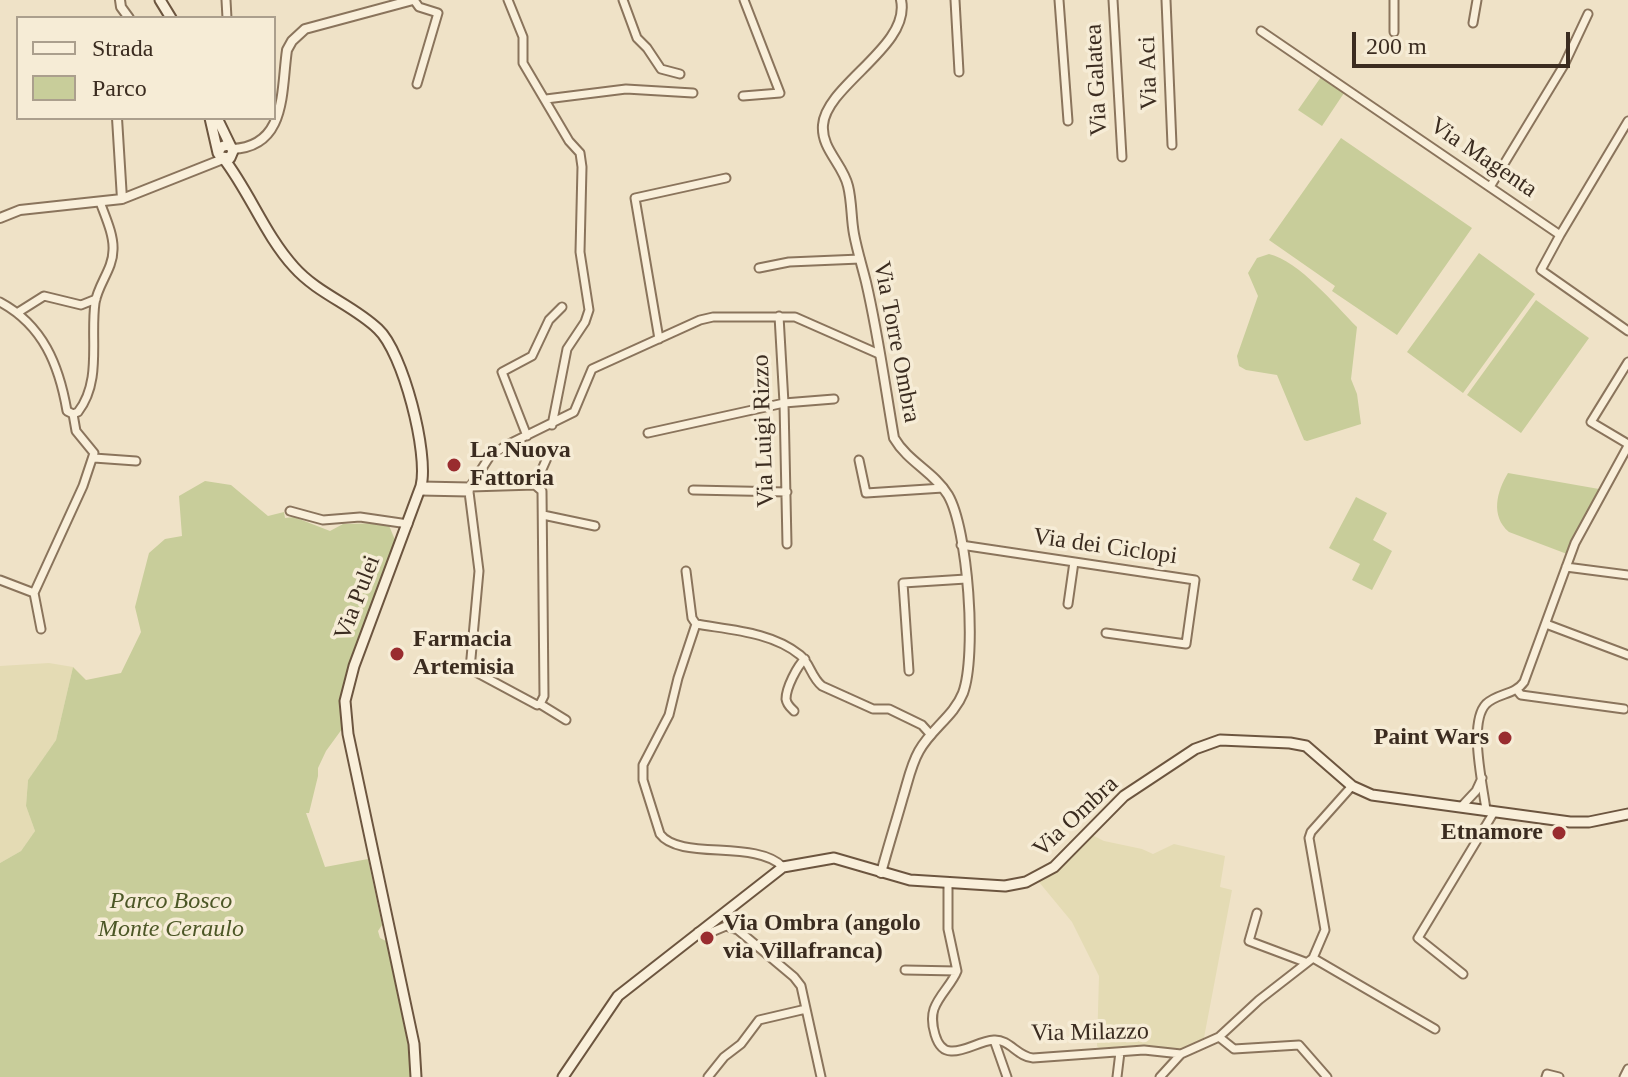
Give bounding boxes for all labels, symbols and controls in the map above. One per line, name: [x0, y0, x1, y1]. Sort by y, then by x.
legend: [16, 16, 276, 120]
scale bar: [1356, 16, 1574, 66]
street label: Via Galatea: [1080, 23, 1114, 137]
text: 200 m: [1366, 33, 1427, 59]
text: Strada: [92, 35, 153, 61]
street label: Via Aci: [1133, 36, 1165, 110]
text: Parco: [92, 75, 147, 101]
street label: Via Magenta: [1424, 112, 1542, 204]
street label: Via Torre Ombra: [866, 259, 926, 425]
street label: Via Luigi Rizzo: [747, 354, 781, 508]
place label: La Nuova Fattoria: [470, 437, 571, 493]
marker: La Nuova Fattoria: [445, 456, 463, 474]
street label: Via dei Ciclopi: [1031, 523, 1179, 571]
street label: Via Pulei: [329, 552, 387, 644]
place label: Farmacia Artemisia: [413, 626, 514, 682]
marker: Farmacia Artemisia: [388, 645, 406, 663]
place label: Paint Wars: [1374, 724, 1489, 752]
marker: Paint Wars: [1496, 729, 1514, 747]
street label: Via Ombra: [1027, 770, 1125, 864]
place label: Etnamore: [1441, 819, 1543, 847]
marker: Etnamore: [1550, 824, 1568, 842]
park label: Parco Bosco Monte Ceraulo: [98, 888, 244, 944]
place label: Via Ombra (angolo via Villafranca): [723, 910, 921, 966]
marker: Via Ombra (angolo via Villafranca): [698, 929, 716, 947]
street label: Via Milazzo: [1031, 1018, 1149, 1048]

